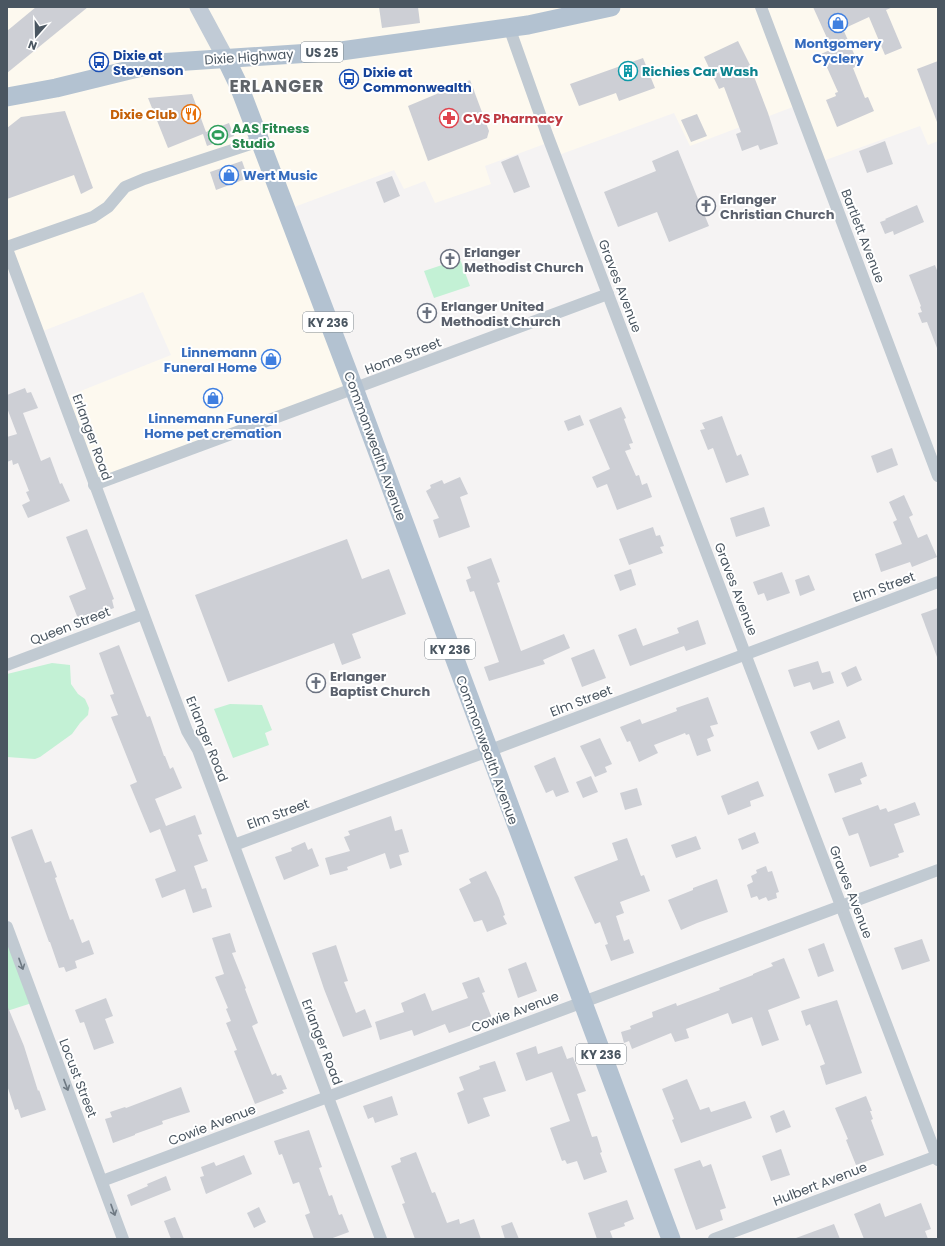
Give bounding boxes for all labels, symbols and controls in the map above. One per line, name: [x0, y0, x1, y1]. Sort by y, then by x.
shop icon: Montgomery Cyclery: [827, 12, 849, 34]
north arrow: [16, 16, 56, 56]
place label: Montgomery Cyclery: [795, 34, 882, 68]
text: N: [26, 36, 39, 54]
road number: US 25: [301, 42, 343, 62]
street label: Dixie Highway: [204, 44, 295, 70]
place label: Dixie at Stevenson: [113, 46, 184, 80]
bus stop icon: Dixie at Stevenson: [88, 51, 110, 73]
building icon: Richies Car Wash: [617, 60, 639, 82]
place label: Richies Car Wash: [642, 62, 759, 81]
place label: Dixie at Commonwealth: [363, 63, 472, 97]
bus stop icon: Dixie at Commonwealth: [338, 68, 360, 90]
district label: ERLANGER: [230, 74, 324, 98]
restaurant icon: Dixie Club: [180, 103, 202, 125]
place label: Dixie Club: [110, 105, 177, 124]
pharmacy icon: CVS Pharmacy: [438, 107, 460, 129]
place label: CVS Pharmacy: [463, 109, 564, 128]
place label: AAS Fitness Studio: [232, 119, 309, 153]
sports icon: AAS Fitness Studio: [207, 124, 229, 146]
shop icon: Wert Music: [218, 164, 240, 186]
place label: Wert Music: [243, 166, 318, 185]
street label: Bartlett Avenue: [836, 186, 890, 286]
place label: Erlanger Christian Church: [720, 190, 835, 224]
church icon: Erlanger Christian Church: [695, 195, 717, 217]
street label: Graves Avenue: [594, 237, 646, 335]
place label: Erlanger Methodist Church: [464, 243, 584, 277]
church icon: Erlanger Methodist Church: [439, 248, 461, 270]
place label: Erlanger United Methodist Church: [441, 297, 561, 331]
church icon: Erlanger United Methodist Church: [416, 302, 438, 324]
road number: KY 236: [303, 312, 353, 332]
street label: Home Street: [362, 333, 444, 379]
place label: Linnemann Funeral Home: [164, 343, 257, 377]
shop icon: Linnemann Funeral Home: [260, 348, 282, 370]
street label: Commonwealth Avenue: [339, 369, 411, 523]
shop icon: Linnemann Funeral Home pet cremation: [202, 387, 224, 409]
street label: Erlanger Road: [68, 391, 116, 483]
place label: Linnemann Funeral Home pet cremation: [144, 409, 282, 443]
street label: Graves Avenue: [710, 540, 762, 638]
street label: Elm Street: [850, 567, 918, 607]
street label: Queen Street: [27, 602, 113, 650]
road number: KY 236: [425, 639, 475, 659]
place label: Erlanger Baptist Church: [330, 667, 430, 701]
church icon: Erlanger Baptist Church: [305, 672, 327, 694]
street label: Commonwealth Avenue: [451, 673, 523, 827]
street label: Elm Street: [547, 680, 615, 721]
street label: Erlanger Road: [181, 693, 233, 785]
street label: Elm Street: [244, 794, 312, 834]
street label: Graves Avenue: [825, 843, 877, 941]
one-way arrow: [17, 957, 25, 969]
street label: Cowie Avenue: [468, 987, 562, 1037]
street label: Erlanger Road: [297, 996, 347, 1088]
street label: Locust Street: [54, 1036, 102, 1120]
road number: KY 236: [576, 1044, 626, 1064]
one-way arrow: [63, 1079, 71, 1091]
street label: Cowie Avenue: [165, 1100, 259, 1150]
street label: Hulbert Avenue: [770, 1157, 870, 1211]
one-way arrow: [109, 1204, 117, 1216]

